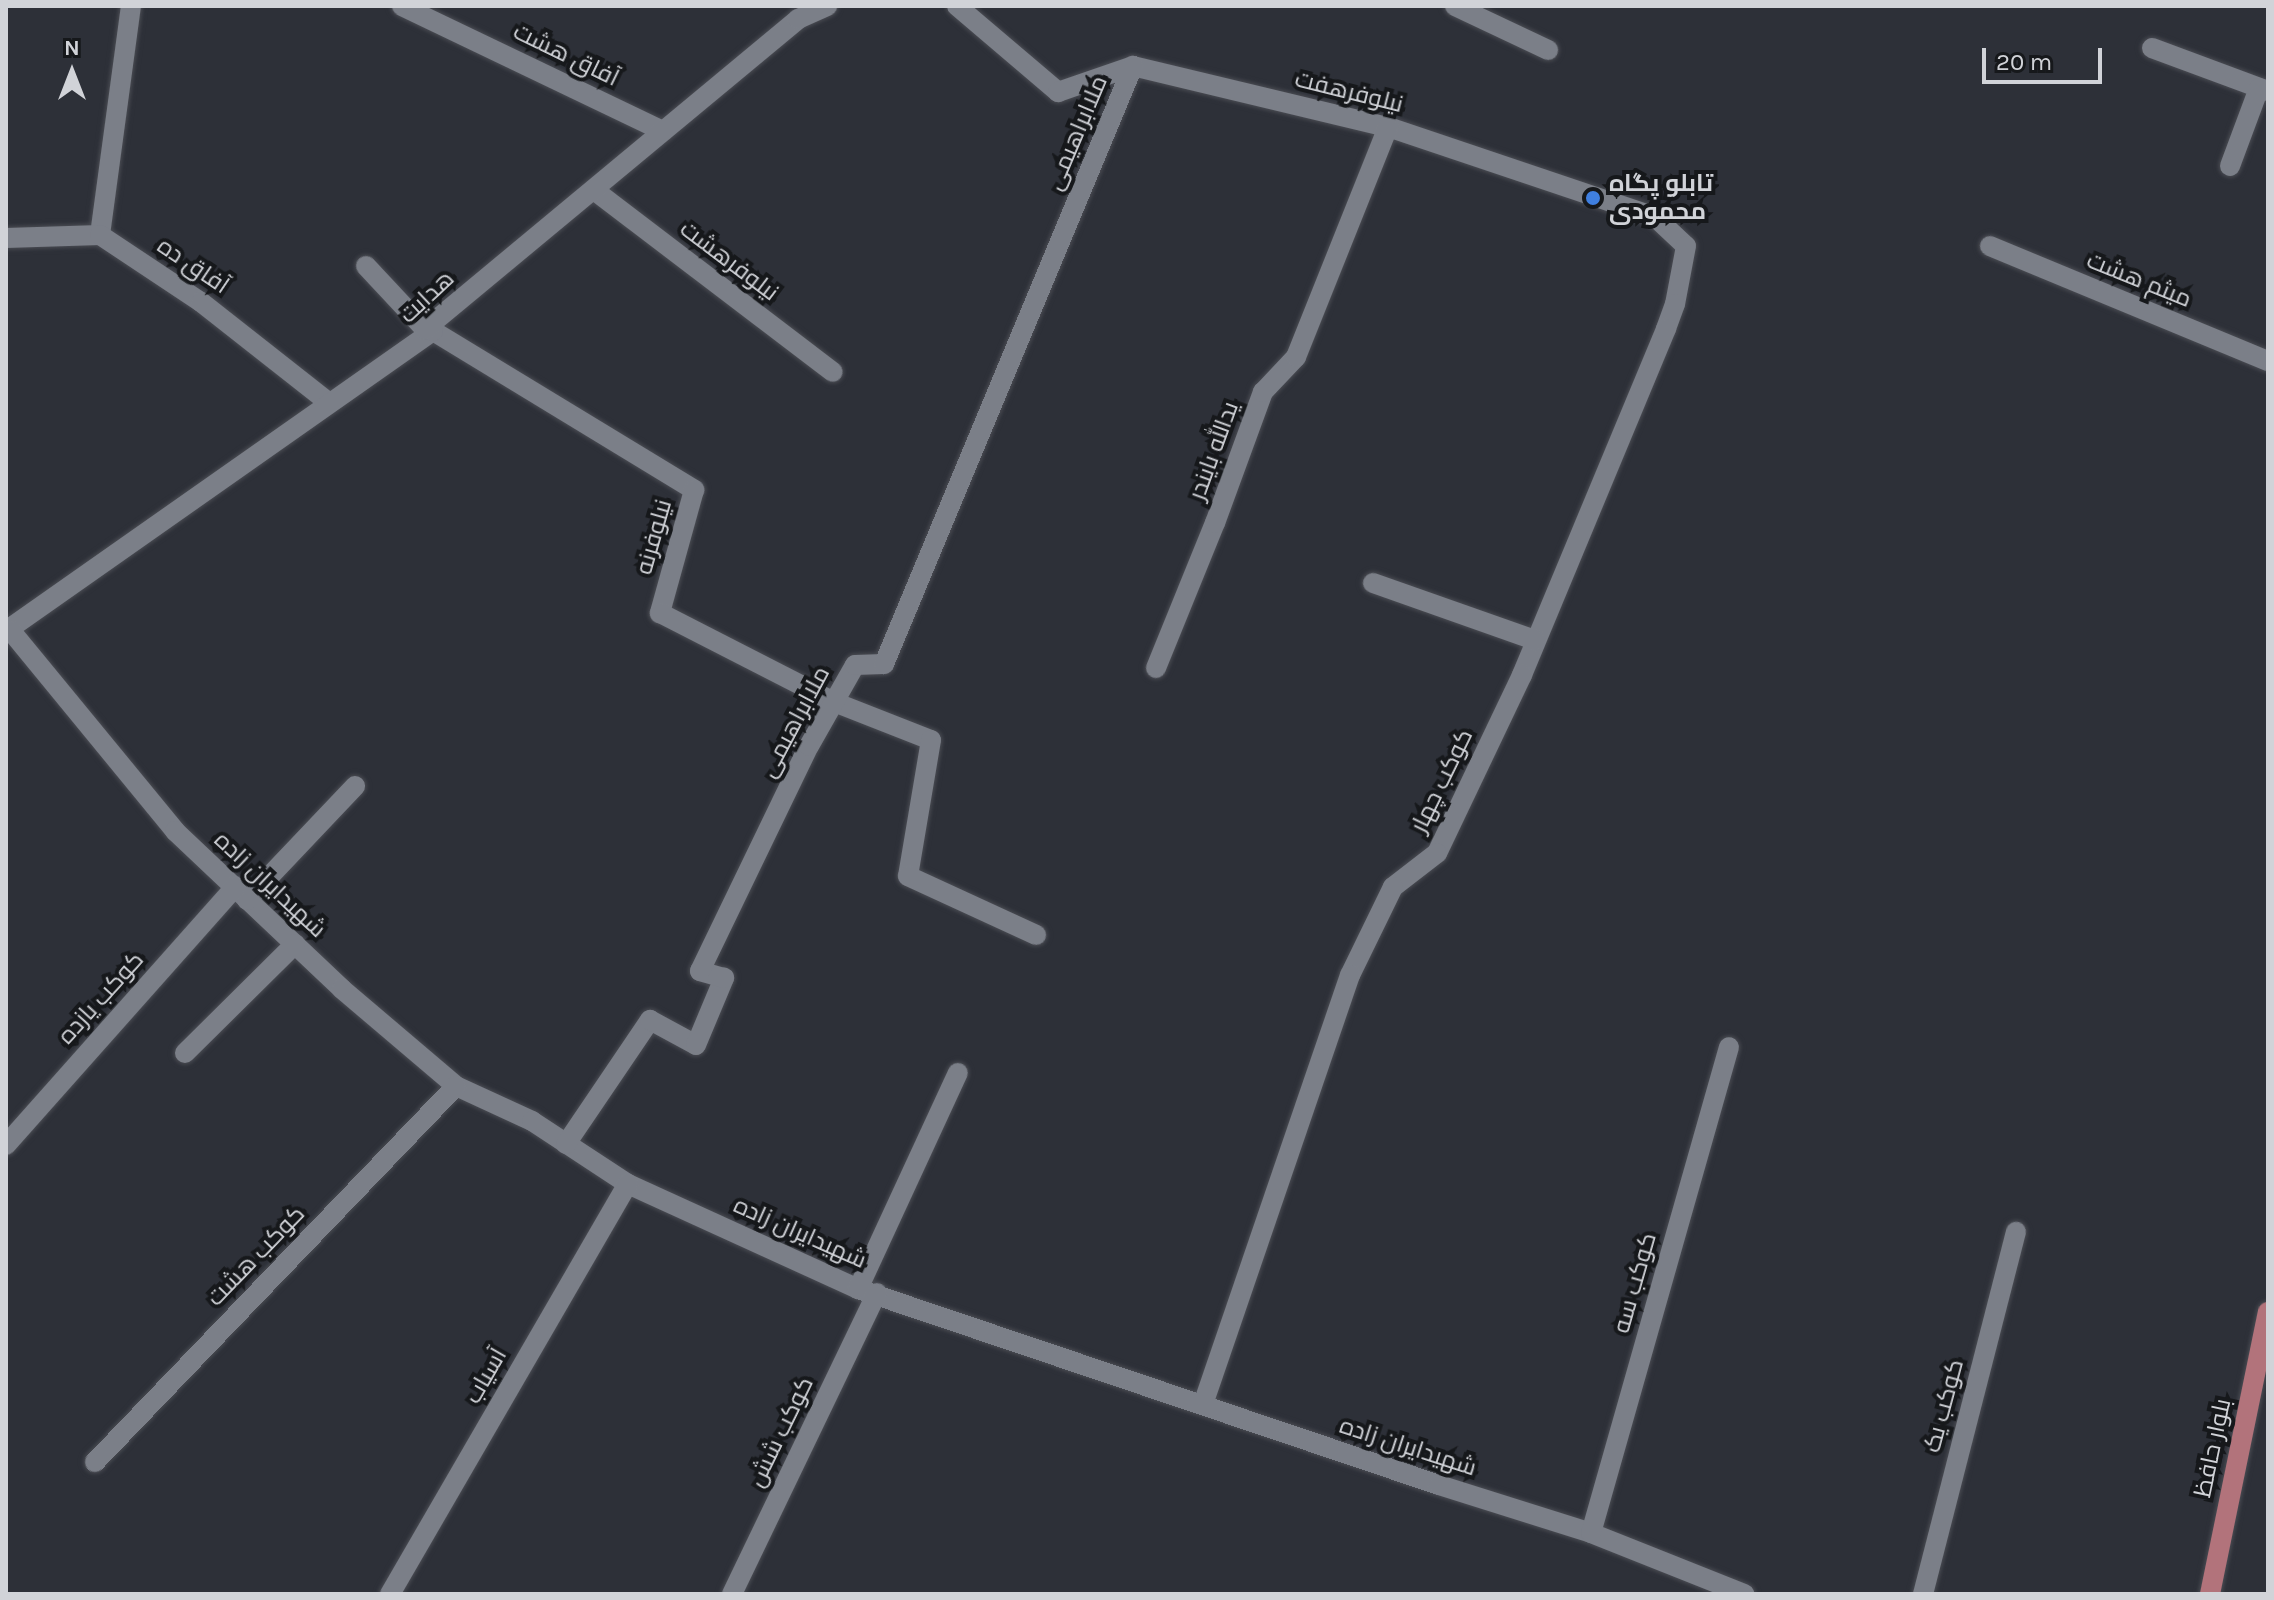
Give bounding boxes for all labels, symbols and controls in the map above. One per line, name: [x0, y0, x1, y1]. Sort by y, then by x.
street label: آفاق هشت: [509, 17, 623, 93]
north arrow: [32, 32, 112, 112]
scale bar: [1986, 32, 2106, 82]
text: N: [64, 35, 80, 61]
text: 20 m: [1996, 48, 2052, 76]
street label: نیلوفرهفت: [1292, 65, 1406, 119]
street label: ملاابراهیمی: [1040, 71, 1114, 195]
place label: تابلو پگاه محمودی: [1609, 170, 1713, 226]
marker: تابلو پگاه محمودی: [1584, 189, 1602, 207]
street label: نیلوفرهشت: [674, 215, 784, 307]
street label: آفاق ده: [152, 232, 234, 300]
street label: میثم هشت: [2082, 246, 2196, 314]
street label: هدایت: [394, 265, 460, 329]
street label: یدالله بایندر: [1183, 398, 1245, 504]
street label: نیلوفرنه: [630, 496, 678, 578]
street label: ملاابراهیمی: [754, 662, 836, 782]
street label: کوکب چهار: [1405, 724, 1479, 838]
street label: شهیدایران زاده: [208, 826, 332, 944]
street label: کوکب یازده: [52, 946, 150, 1050]
street label: شهیدایران زاده: [729, 1191, 871, 1275]
street label: کوکب هشت: [201, 1200, 311, 1312]
street label: کوکب سه: [1607, 1230, 1663, 1336]
street label: آسیاب: [459, 1343, 513, 1409]
street label: کوکب یک: [1918, 1356, 1970, 1456]
street label: کوکب شش: [742, 1372, 820, 1492]
street label: بلوار حافظ: [2188, 1396, 2238, 1500]
street label: شهیدایران زاده: [1336, 1411, 1480, 1483]

